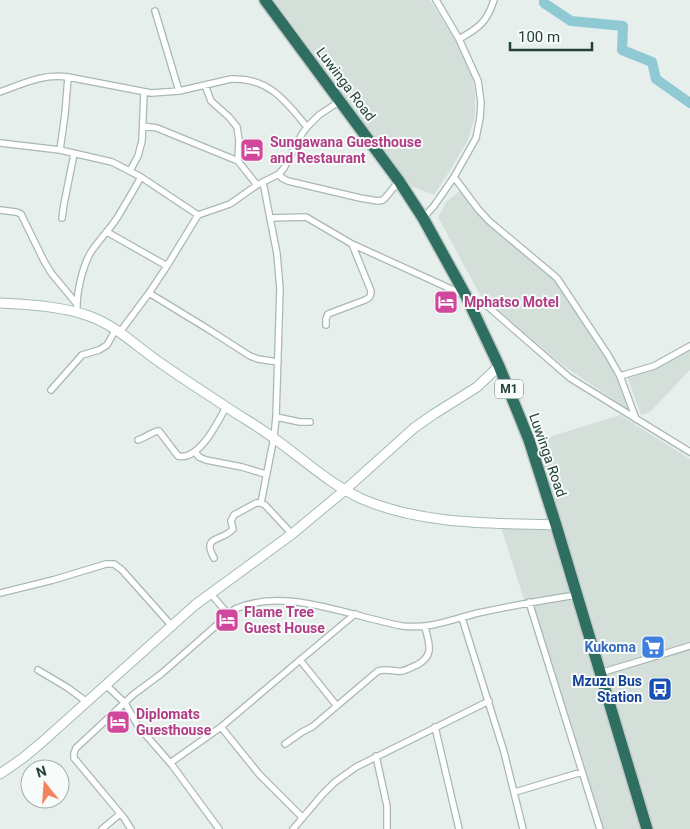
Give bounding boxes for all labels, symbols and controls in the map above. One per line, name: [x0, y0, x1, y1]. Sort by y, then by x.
scale bar: [510, 20, 592, 52]
text: 100 m: [518, 28, 560, 46]
street label: Luwinga Road: [313, 44, 379, 124]
place label: Sungawana Guesthouse and Restaurant: [270, 134, 422, 166]
hotel icon: Sungawana Guesthouse and Restaurant: [239, 137, 265, 163]
hotel icon: Mphatso Motel: [433, 289, 459, 315]
place label: Mphatso Motel: [464, 294, 559, 310]
road number: M1: [495, 379, 523, 398]
street label: Luwinga Road: [526, 411, 570, 499]
place label: Flame Tree Guest House: [244, 604, 325, 636]
hotel icon: Flame Tree Guest House: [214, 607, 240, 633]
supermarket icon: Kukoma: [640, 634, 666, 660]
place label: Kukoma: [584, 639, 636, 655]
place label: Mzuzu Bus Station: [572, 673, 642, 705]
bus stop icon: Mzuzu Bus Station: [647, 676, 673, 702]
place label: Diplomats Guesthouse: [136, 706, 212, 738]
hotel icon: Diplomats Guesthouse: [105, 709, 131, 735]
north arrow: [20, 759, 70, 809]
text: N: [34, 762, 48, 781]

